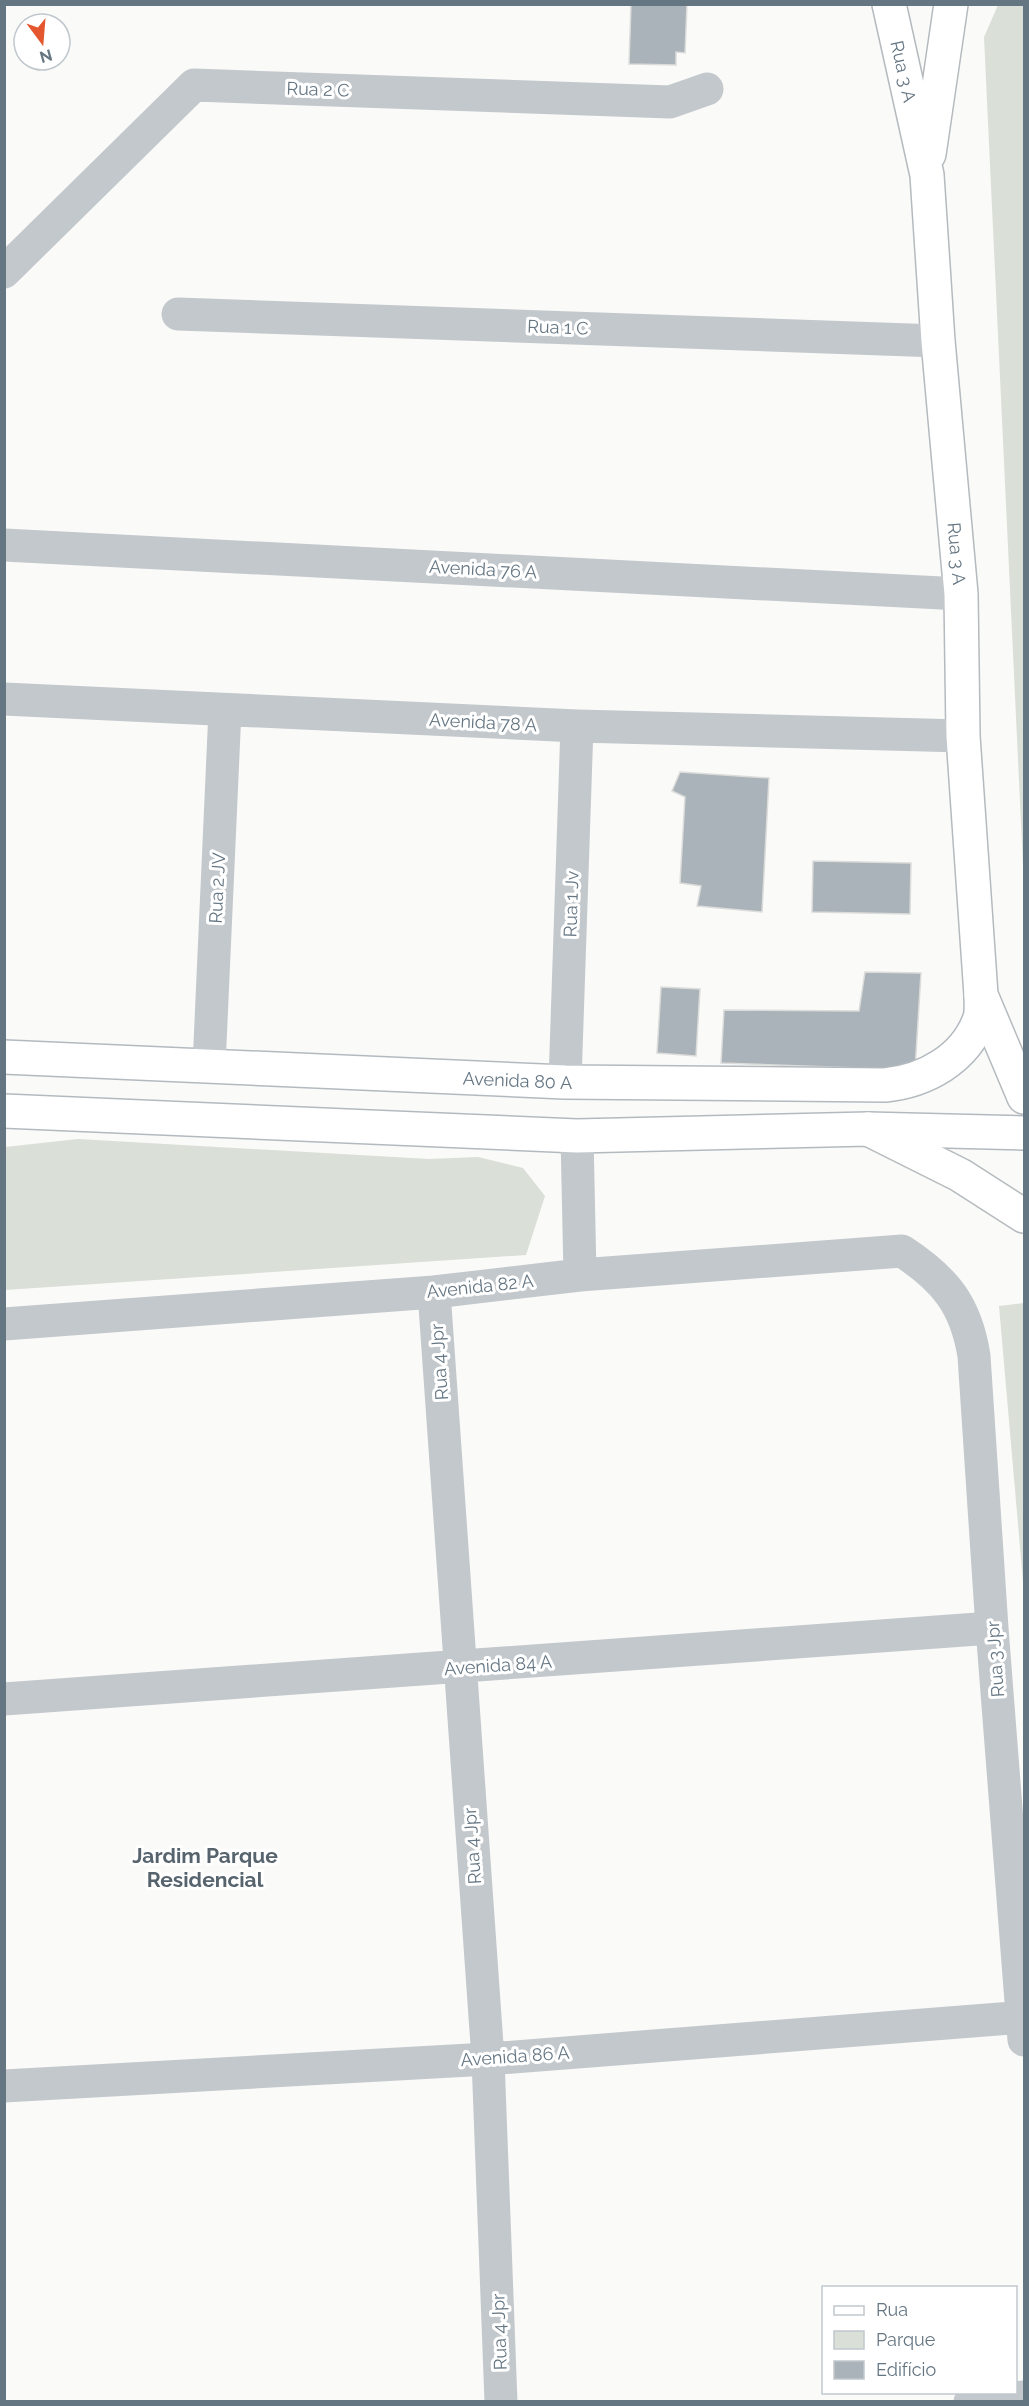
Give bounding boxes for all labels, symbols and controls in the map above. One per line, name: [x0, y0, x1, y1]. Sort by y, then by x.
north arrow: [12, 12, 72, 72]
street label: Rua 3 A: [887, 39, 921, 104]
text: N: [38, 45, 54, 67]
street label: Rua 2 C: [286, 77, 350, 101]
street label: Rua 1 C: [527, 315, 589, 339]
street label: Rua 3 A: [944, 521, 971, 586]
street label: Avenida 76 A: [428, 556, 538, 582]
street label: Avenida 78 A: [429, 709, 537, 735]
street label: Rua 2 JV: [205, 852, 229, 924]
street label: Rua 1 Jv: [559, 870, 583, 938]
street label: Avenida 80 A: [462, 1067, 572, 1093]
street label: Avenida 82 A: [425, 1270, 535, 1302]
street label: Rua 4 Jpr: [426, 1322, 452, 1401]
street label: Rua 3 Jpr: [982, 1619, 1008, 1698]
street label: Avenida 84 A: [443, 1651, 553, 1679]
street label: Rua 4 Jpr: [459, 1806, 485, 1885]
district label: Jardim Parque Residencial: [132, 1843, 278, 1892]
street label: Avenida 86 A: [460, 2042, 570, 2070]
legend: [822, 2286, 1017, 2394]
street label: Rua 4 Jpr: [487, 2293, 511, 2371]
text: Rua: [876, 2299, 908, 2320]
text: Parque: [876, 2329, 936, 2350]
text: Edifício: [876, 2359, 936, 2380]

